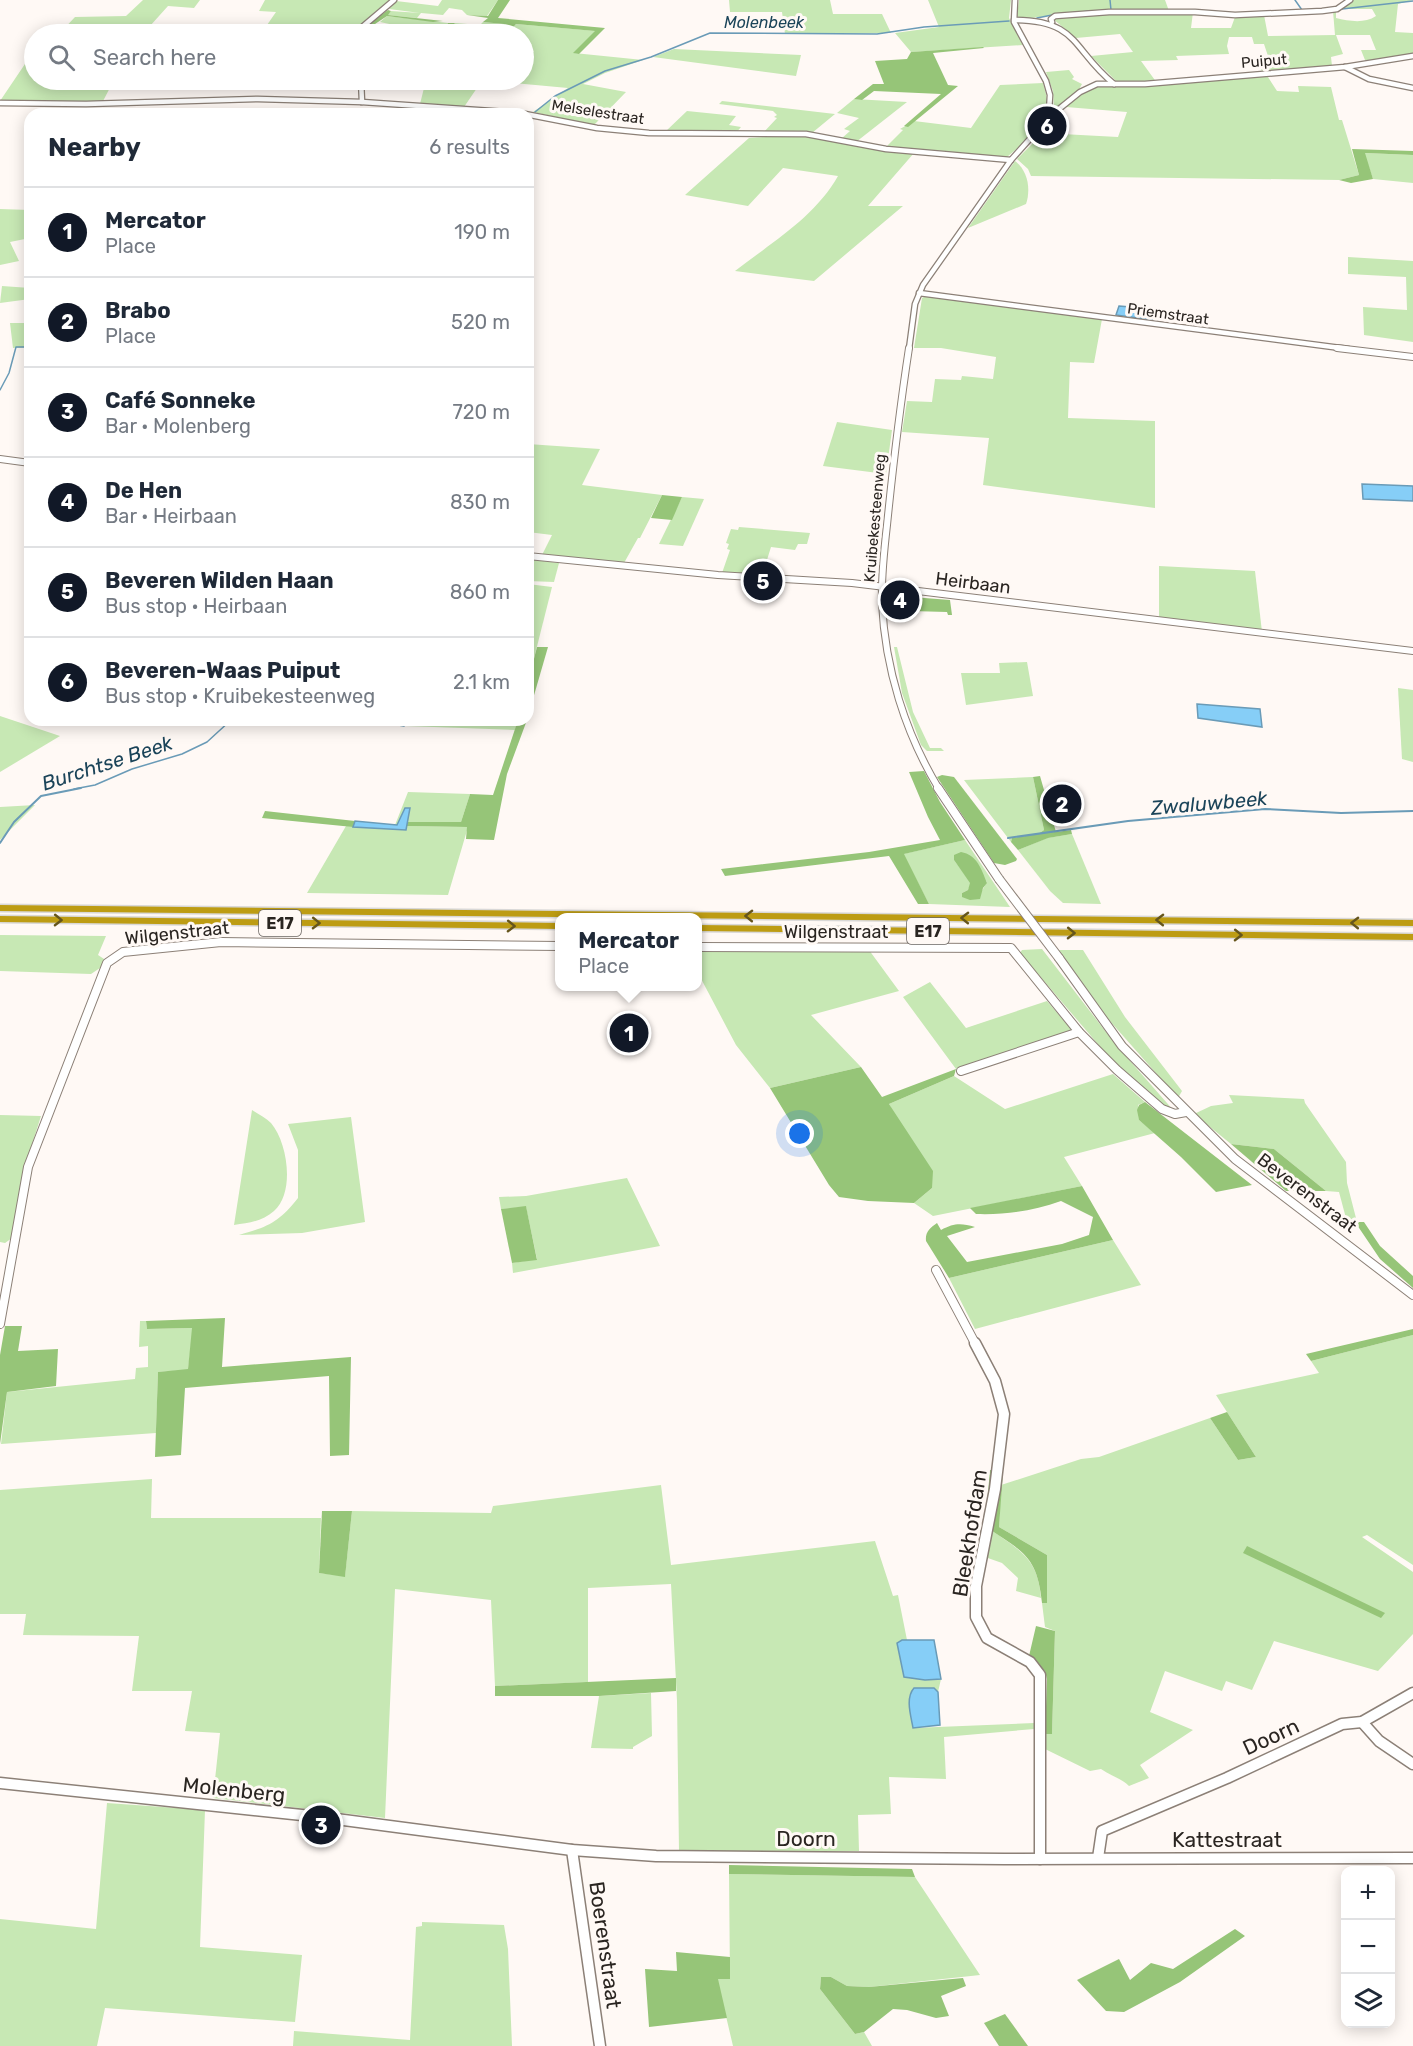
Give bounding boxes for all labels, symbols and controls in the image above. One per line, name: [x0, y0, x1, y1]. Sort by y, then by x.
water label: Molenbeek: [724, 13, 805, 32]
search box: [24, 24, 534, 90]
icon: search: [45, 41, 78, 74]
text: Search here: [93, 44, 216, 71]
street label: Puiput: [1240, 50, 1288, 72]
street label: Melselestraat: [550, 96, 646, 128]
pin: 6: [1028, 104, 1066, 148]
text: Nearby: [48, 132, 141, 163]
text: 6 results: [429, 135, 510, 159]
text: Mercator: [105, 207, 206, 234]
text: 1: [63, 220, 72, 244]
text: 190 m: [454, 220, 510, 244]
text: Place: [105, 234, 156, 258]
text: Brabo: [105, 297, 171, 324]
street label: Priemstraat: [1126, 299, 1210, 329]
text: 2: [61, 310, 74, 334]
text: 520 m: [451, 310, 510, 334]
text: Place: [105, 324, 156, 348]
text: Café Sonneke: [105, 387, 256, 414]
text: 3: [61, 400, 74, 424]
text: 720 m: [453, 400, 510, 424]
text: Bar · Molenberg: [105, 414, 251, 438]
street label: Kruibekesteenweg: [860, 453, 890, 583]
text: De Hen: [105, 477, 182, 504]
text: 4: [61, 490, 74, 514]
text: 830 m: [450, 490, 510, 514]
text: Bar · Heirbaan: [105, 504, 237, 528]
pin: 5: [744, 558, 783, 604]
text: Beveren Wilden Haan: [105, 567, 334, 594]
street label: Heirbaan: [934, 567, 1012, 599]
pin: 4: [880, 578, 920, 622]
text: 5: [61, 580, 74, 604]
text: 860 m: [450, 580, 510, 604]
text: Bus stop · Heirbaan: [105, 594, 287, 618]
text: Beveren-Waas Puiput: [105, 657, 340, 684]
text: 6: [61, 670, 74, 694]
text: 2.1 km: [453, 670, 510, 694]
text: Bus stop · Kruibekesteenweg: [105, 684, 375, 708]
water label: Burchtse Beek: [39, 730, 176, 795]
pin: 2: [1042, 782, 1082, 826]
water label: Zwaluwbeek: [1149, 786, 1269, 820]
road number: E17: [259, 910, 301, 936]
one-way arrow: [744, 910, 753, 922]
one-way arrow: [960, 912, 969, 925]
popup: [555, 913, 702, 991]
one-way arrow: [54, 914, 63, 926]
one-way arrow: [1155, 914, 1164, 927]
one-way arrow: [1350, 916, 1359, 929]
street label: Wilgenstraat: [124, 917, 230, 949]
one-way arrow: [312, 917, 321, 929]
road number: E17: [907, 918, 949, 944]
one-way arrow: [507, 920, 516, 932]
street label: Wilgenstraat: [784, 921, 888, 943]
text: Mercator: [578, 927, 679, 954]
one-way arrow: [1067, 927, 1076, 939]
one-way arrow: [1234, 929, 1243, 941]
text: Place: [578, 954, 629, 978]
pin: 1: [610, 1010, 648, 1056]
your location: [785, 1119, 814, 1148]
street label: Beverenstraat: [1253, 1148, 1361, 1238]
street label: Bleekhofdam: [947, 1467, 992, 1599]
street label: Doorn: [1239, 1713, 1303, 1760]
street label: Molenberg: [182, 1772, 287, 1807]
pin: 3: [302, 1802, 340, 1848]
street label: Doorn: [776, 1826, 836, 1851]
street label: Kattestraat: [1172, 1827, 1282, 1852]
map controls: [1341, 1866, 1395, 2028]
button: +: [1341, 1866, 1395, 1920]
street label: Boerenstraat: [584, 1880, 627, 2010]
button: −: [1341, 1920, 1395, 1974]
button: layers: [1341, 1974, 1395, 2028]

